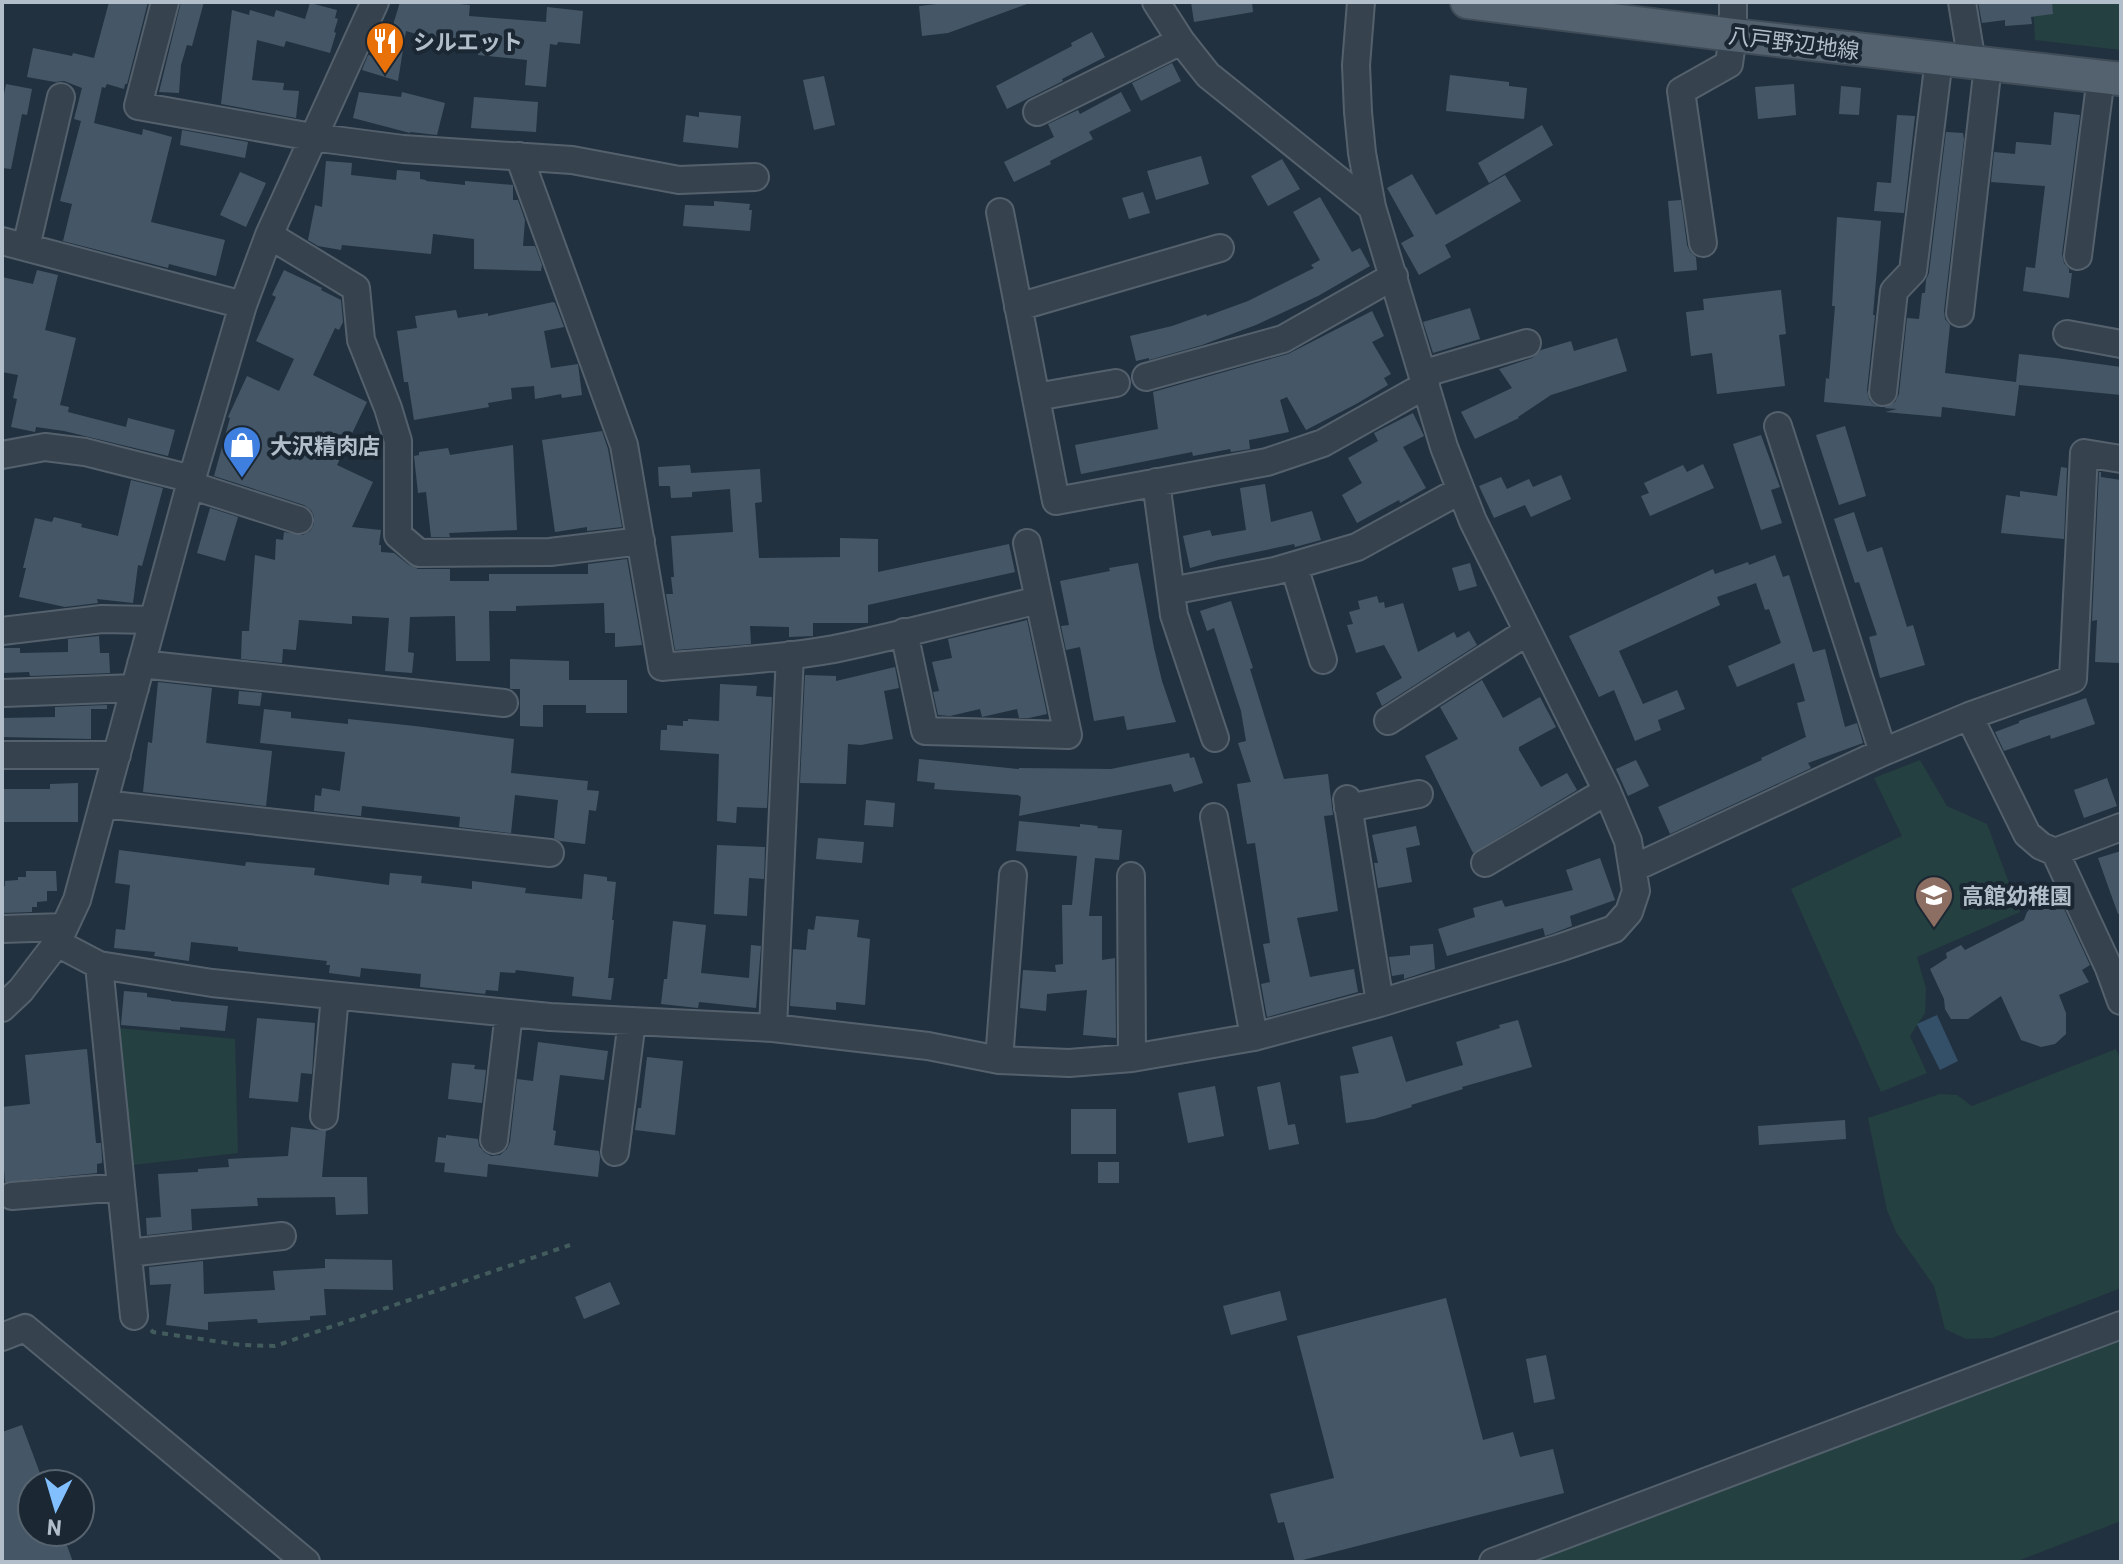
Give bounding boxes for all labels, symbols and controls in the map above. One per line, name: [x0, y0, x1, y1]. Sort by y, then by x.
restaurant icon: シルエット: [364, 20, 406, 75]
street label: 八戸野辺地線: [1727, 21, 1861, 63]
place label: シルエット: [413, 28, 523, 54]
shop icon: 大沢精肉店: [221, 424, 263, 479]
place label: 大沢精肉店: [270, 432, 380, 458]
school or university icon: 高館幼稚園: [1913, 874, 1955, 929]
place label: 高館幼稚園: [1962, 882, 2072, 908]
north arrow: [16, 1468, 96, 1548]
text: N: [46, 1515, 63, 1543]

